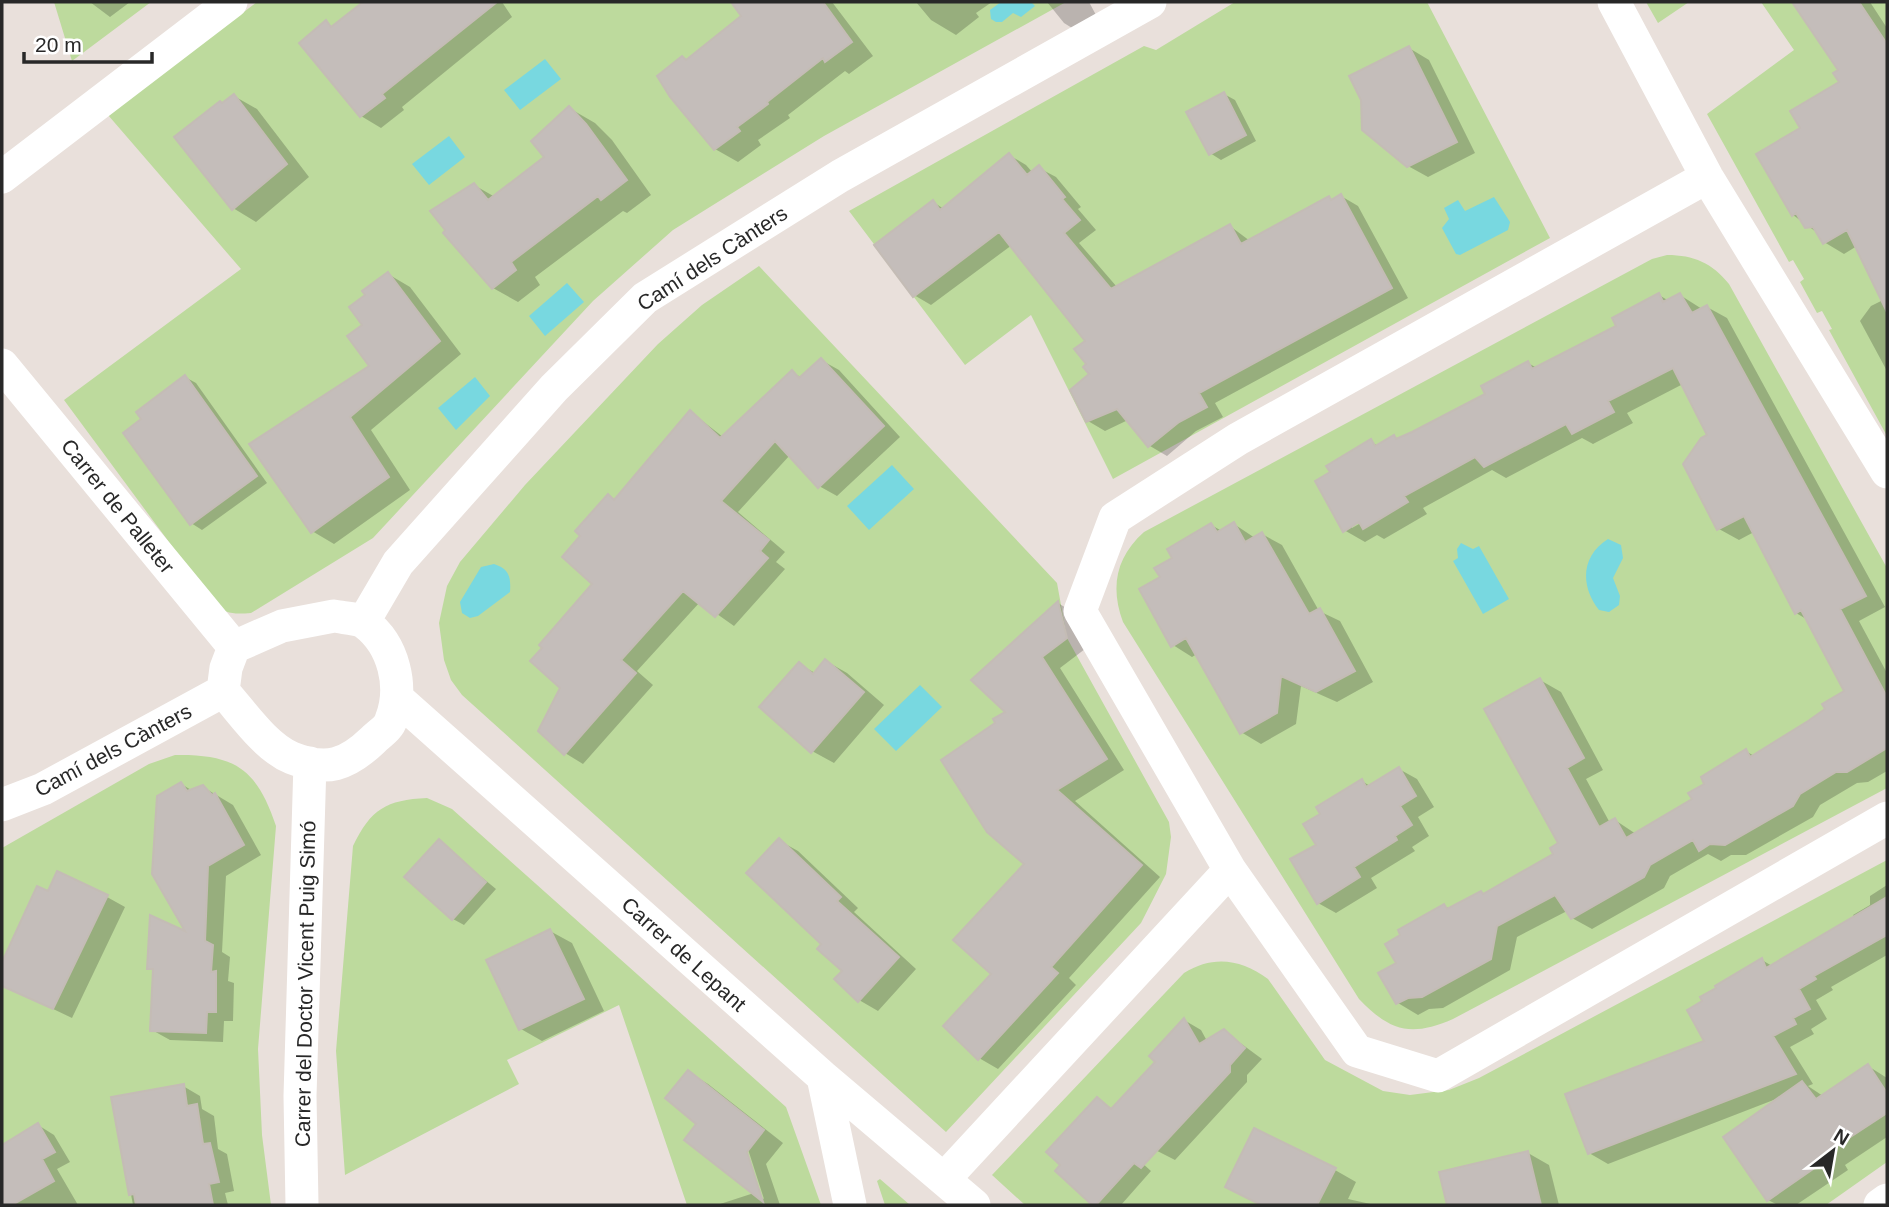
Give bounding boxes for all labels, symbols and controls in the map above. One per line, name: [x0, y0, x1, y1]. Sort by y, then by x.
scale bar: [24, 21, 152, 65]
text: 20 m: [35, 33, 82, 56]
street label: Camí dels Cànters: [633, 201, 791, 315]
street label: Carrer de Palleter: [57, 434, 179, 578]
street label: Camí dels Cànters: [31, 699, 195, 801]
street label: Carrer del Doctor Vicent Puig Simó: [291, 821, 319, 1147]
street label: Carrer de Lepant: [617, 892, 751, 1016]
north arrow: [1798, 1116, 1868, 1186]
text: N: [1830, 1124, 1853, 1149]

